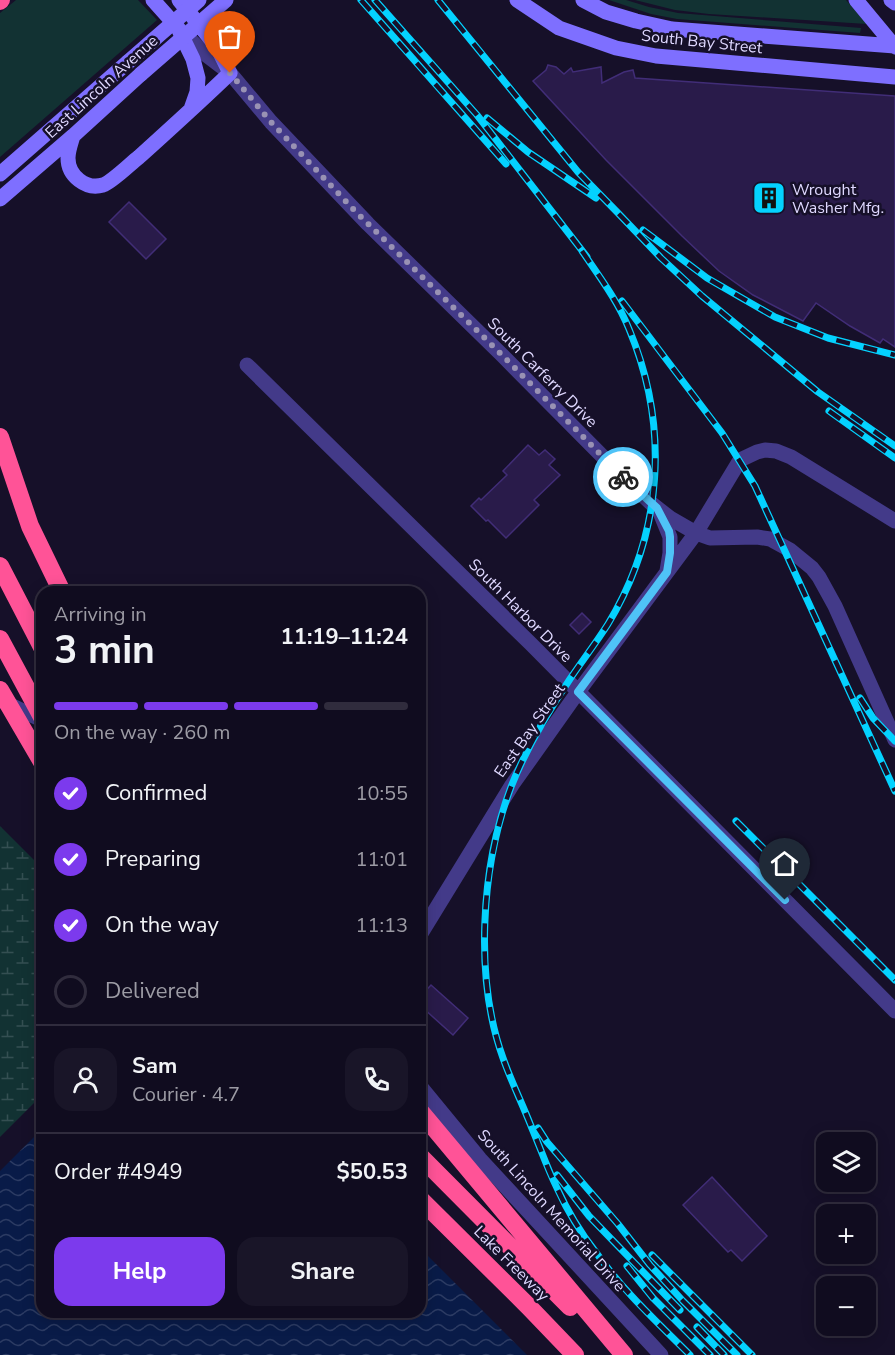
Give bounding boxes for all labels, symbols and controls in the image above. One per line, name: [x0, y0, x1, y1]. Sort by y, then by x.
pin: [204, 11, 255, 73]
icon: bag: [213, 20, 246, 53]
street label: South Bay Street: [640, 25, 764, 59]
street label: East Lincoln Avenue: [40, 30, 163, 143]
place label: Wrought Washer Mfg.: [792, 179, 884, 219]
building icon: Wrought Washer Mfg.: [751, 180, 787, 216]
street label: South Carferry Drive: [482, 313, 602, 433]
courier: [593, 447, 653, 507]
icon: bike: [607, 461, 640, 494]
street label: South Harbor Drive: [463, 554, 577, 668]
text: Arriving in: [54, 601, 147, 628]
text: 11:19–11:24: [280, 622, 408, 652]
text: 3 min: [54, 624, 155, 677]
street label: East Bay Street: [489, 679, 571, 782]
text: On the way · 260 m: [54, 719, 230, 746]
icon: check: [54, 777, 87, 810]
text: Confirmed: [105, 778, 207, 808]
text: 10:55: [355, 780, 408, 807]
pin: [759, 838, 810, 900]
icon: check: [54, 843, 87, 876]
text: Preparing: [105, 844, 201, 874]
text: 11:01: [355, 846, 408, 873]
icon: home: [768, 847, 801, 880]
icon: check: [54, 909, 87, 942]
text: On the way: [105, 910, 219, 940]
text: 11:13: [355, 912, 408, 939]
text: Delivered: [105, 976, 200, 1006]
button: person: [54, 1048, 117, 1111]
button: phone: [345, 1048, 408, 1111]
text: Sam: [132, 1051, 177, 1081]
text: Courier · 4.7: [132, 1081, 240, 1108]
street label: South Lincoln Memorial Drive: [472, 1125, 630, 1297]
map controls: [816, 1132, 876, 1336]
button: layers: [816, 1132, 876, 1192]
text: Order #4949: [54, 1157, 183, 1187]
text: $50.53: [337, 1157, 408, 1187]
button: +: [816, 1204, 876, 1264]
street label: Lake Freeway: [469, 1221, 555, 1307]
button: Help: [54, 1237, 225, 1306]
button: Share: [237, 1237, 408, 1306]
button: −: [816, 1276, 876, 1336]

